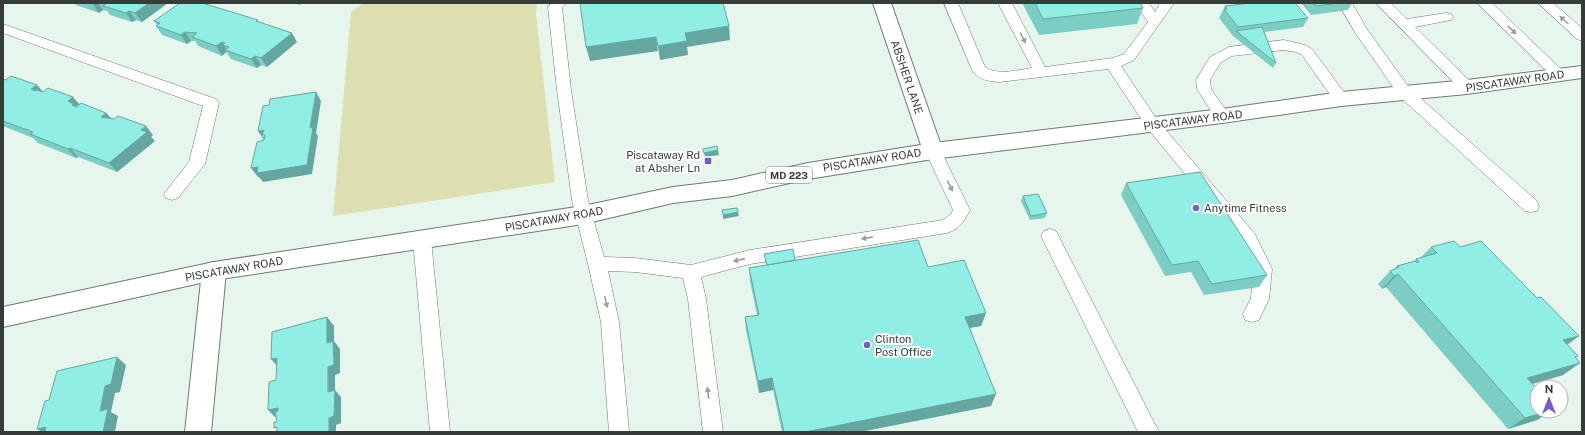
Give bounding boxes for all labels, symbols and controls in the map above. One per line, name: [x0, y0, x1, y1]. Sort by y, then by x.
one-way arrow: [1558, 15, 1569, 24]
one-way arrow: [1507, 25, 1517, 35]
one-way arrow: [1020, 32, 1027, 43]
street label: ABSHER LANE: [889, 38, 925, 116]
street label: PISCATAWAY ROAD: [1465, 68, 1566, 94]
street label: PISCATAWAY ROAD: [1143, 108, 1244, 132]
street label: PISCATAWAY ROAD: [822, 146, 922, 174]
place label: Piscataway Rd at Absher Ln: [626, 149, 700, 174]
marker: Piscataway Rd at Absher Ln: [703, 156, 713, 166]
road number: MD 223: [766, 167, 812, 183]
one-way arrow: [947, 180, 953, 192]
place label: Anytime Fitness: [1204, 202, 1287, 214]
marker: Anytime Fitness: [1191, 203, 1201, 213]
street label: PISCATAWAY ROAD: [504, 204, 604, 234]
one-way arrow: [861, 235, 873, 241]
street label: PISCATAWAY ROAD: [184, 254, 284, 284]
one-way arrow: [733, 257, 745, 263]
one-way arrow: [603, 296, 609, 308]
place label: Clinton Post Office: [875, 333, 932, 358]
marker: Clinton Post Office: [862, 340, 872, 350]
north arrow: [1529, 379, 1569, 419]
text: N: [1545, 383, 1553, 395]
one-way arrow: [705, 387, 712, 399]

